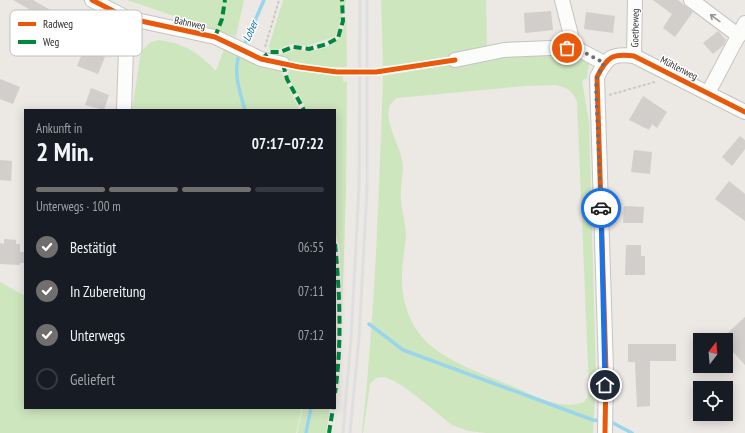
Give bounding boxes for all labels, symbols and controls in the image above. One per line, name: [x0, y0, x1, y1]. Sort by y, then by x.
street label: Goetheweg: [628, 9, 642, 47]
legend: [10, 10, 142, 56]
street label: Bahnweg: [173, 13, 207, 33]
one-way arrow: [709, 14, 720, 22]
text: Radweg: [43, 17, 73, 31]
water label: Lober: [239, 17, 262, 44]
pin: [550, 31, 584, 65]
text: Weg: [43, 35, 59, 49]
icon: bag: [556, 37, 578, 59]
street label: Mühlenweg: [658, 53, 700, 83]
text: Ankunft in: [36, 120, 82, 137]
text: 07:17–07:22: [252, 134, 324, 153]
text: 2 Min.: [36, 135, 94, 168]
courier: [581, 188, 621, 228]
icon: car: [590, 197, 612, 219]
text: Unterwegs · 100 m: [36, 198, 121, 215]
icon: check: [36, 236, 58, 258]
text: Bestätigt: [70, 238, 116, 257]
text: 06:55: [298, 239, 324, 256]
icon: check: [36, 280, 58, 302]
text: In Zubereitung: [70, 282, 146, 301]
text: 07:11: [298, 283, 324, 300]
icon: check: [36, 324, 58, 346]
text: Unterwegs: [70, 326, 125, 345]
text: 07:12: [298, 327, 324, 344]
north arrow: [693, 333, 733, 373]
map controls: [693, 333, 733, 421]
pin: [588, 368, 622, 402]
text: Geliefert: [70, 370, 115, 389]
icon: home: [594, 374, 616, 396]
button: locate: [693, 381, 733, 421]

